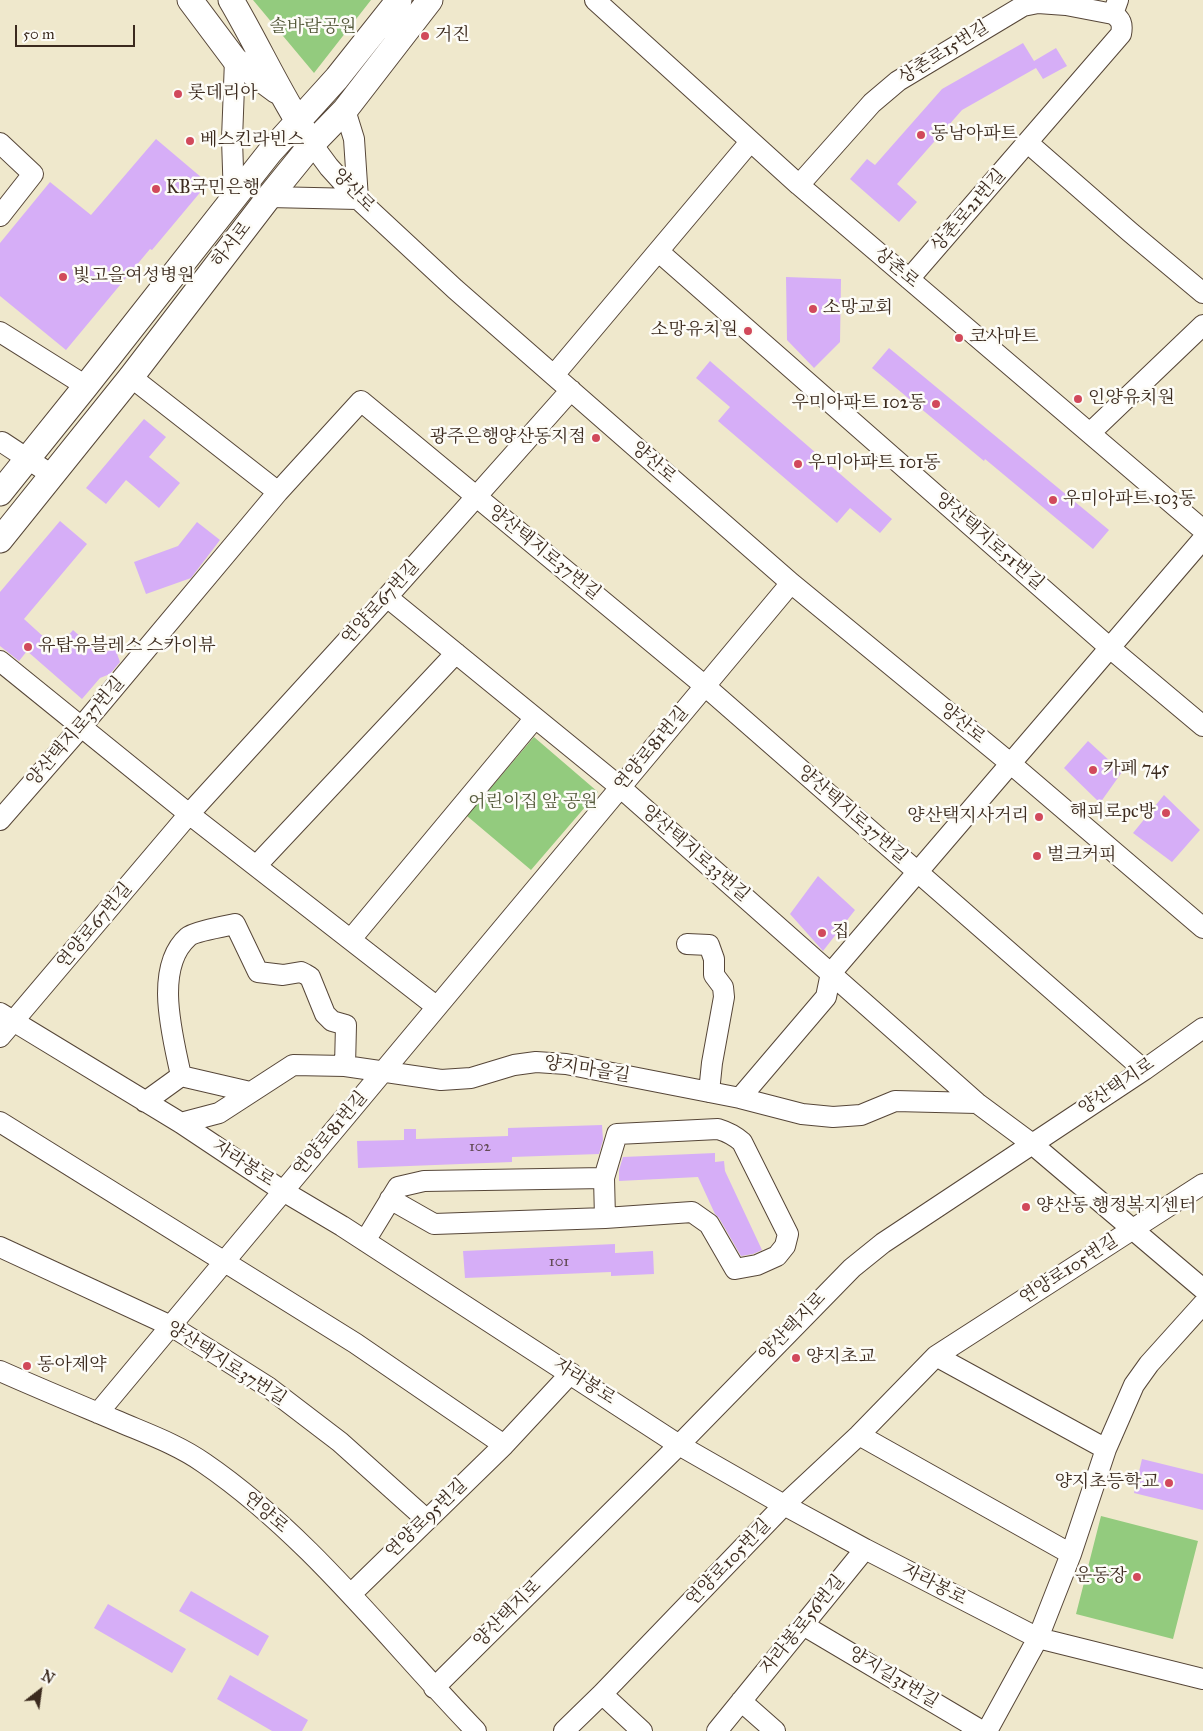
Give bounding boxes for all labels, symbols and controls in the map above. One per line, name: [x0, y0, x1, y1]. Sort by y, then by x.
scale bar: [18, 15, 138, 47]
park label: 솔바람공원: [270, 17, 356, 39]
street label: 상촌로15번길: [895, 17, 993, 89]
text: 50 m: [23, 25, 55, 43]
place label: 거진: [435, 25, 470, 47]
marker: 거진: [419, 30, 431, 42]
place label: 롯데리아: [188, 83, 258, 105]
marker: 롯데리아: [172, 88, 184, 100]
place label: 동남아파트: [931, 124, 1018, 146]
marker: 동남아파트: [915, 129, 927, 141]
place label: 베스킨라빈스: [200, 130, 304, 152]
marker: 베스킨라빈스: [184, 135, 196, 147]
street label: 양산로: [327, 165, 379, 217]
street label: 상촌로21번길: [927, 165, 1011, 257]
place label: KB국민은행: [166, 178, 260, 200]
marker: KB국민은행: [150, 183, 162, 195]
street label: 하서로: [207, 218, 257, 272]
street label: 상촌로: [869, 243, 923, 293]
place label: 빛고을여성병원: [73, 266, 195, 288]
marker: 빛고을여성병원: [57, 271, 69, 283]
place label: 소망교회: [823, 298, 893, 320]
marker: 소망교회: [807, 303, 819, 315]
place label: 소망유치원: [651, 320, 738, 342]
marker: 소망유치원: [742, 325, 754, 337]
place label: 코사마트: [969, 327, 1039, 349]
marker: 코사마트: [953, 332, 965, 344]
place label: 인양유치원: [1088, 388, 1175, 410]
place label: 우미아파트 102동: [791, 393, 926, 415]
marker: 인양유치원: [1072, 393, 1084, 405]
marker: 우미아파트 102동: [930, 398, 942, 410]
place label: 광주은행양산동지점: [430, 427, 586, 449]
marker: 광주은행양산동지점: [590, 432, 602, 444]
street label: 양산로: [626, 438, 680, 488]
place label: 우미아파트 101동: [808, 453, 941, 475]
marker: 우미아파트 101동: [792, 458, 804, 470]
street label: 양산택지로51번길: [930, 489, 1048, 595]
place label: 우미아파트 103동: [1063, 489, 1196, 511]
marker: 우미아파트 103동: [1047, 494, 1059, 506]
street label: 양산택지로37번길: [483, 501, 605, 605]
street label: 연양로67번길: [338, 556, 424, 650]
place label: 유탑유블레스 스카이뷰: [38, 636, 216, 658]
marker: 유탑유블레스 스카이뷰: [22, 641, 34, 653]
street label: 양산택지로37번길: [22, 673, 130, 791]
street label: 양산로: [935, 699, 989, 749]
street label: 연양로81번길: [610, 702, 694, 796]
place label: 카페 745: [1103, 759, 1169, 781]
street label: 양산택지로37번길: [793, 761, 911, 869]
marker: 카페 745: [1087, 764, 1099, 776]
park label: 어린이집 앞 공원: [468, 792, 598, 814]
street label: 양산택지로33번길: [637, 801, 753, 907]
place label: 해피로pc방: [1070, 802, 1156, 824]
place label: 양산택지사거리: [907, 806, 1029, 828]
marker: 해피로pc방: [1160, 807, 1172, 819]
marker: 양산택지사거리: [1033, 811, 1045, 823]
place label: 벌크커피: [1047, 845, 1117, 867]
marker: 벌크커피: [1031, 850, 1043, 862]
street label: 연양로67번길: [53, 879, 137, 973]
place label: 집: [832, 922, 849, 944]
marker: 집: [816, 927, 828, 939]
street label: 양지마을길: [542, 1053, 632, 1087]
street label: 양산택지로: [1075, 1054, 1159, 1120]
street label: 연양로81번길: [289, 1087, 373, 1181]
street label: 자라봉로: [208, 1136, 278, 1192]
house number: 102: [469, 1138, 491, 1156]
place label: 양산동 행정복지센터: [1036, 1196, 1196, 1218]
marker: 양산동 행정복지센터: [1020, 1201, 1032, 1213]
street label: 연양로105번길: [1016, 1230, 1122, 1310]
house number: 101: [549, 1253, 569, 1271]
street label: 양산택지로: [755, 1288, 831, 1366]
street label: 양산택지로37번길: [162, 1317, 290, 1411]
place label: 양지초교: [806, 1347, 876, 1369]
marker: 양지초교: [790, 1352, 802, 1364]
street label: 자라봉로: [549, 1354, 619, 1410]
place label: 동아제약: [37, 1355, 107, 1377]
marker: 동아제약: [21, 1360, 33, 1372]
place label: 양지초등학교: [1055, 1472, 1159, 1494]
street label: 연양로95번길: [382, 1475, 472, 1563]
marker: 양지초등학교: [1163, 1477, 1175, 1489]
street label: 연양로: [238, 1488, 292, 1538]
street label: 연양로105번길: [682, 1515, 776, 1611]
street label: 자라봉로: [898, 1560, 970, 1610]
place label: 운동장: [1075, 1566, 1127, 1588]
street label: 자라봉로56번길: [756, 1571, 850, 1679]
marker: 운동장: [1131, 1571, 1143, 1583]
street label: 양산택지로: [470, 1576, 546, 1652]
street label: 양지길31번길: [844, 1643, 942, 1713]
north arrow: [15, 1666, 65, 1716]
text: N: [38, 1667, 57, 1688]

